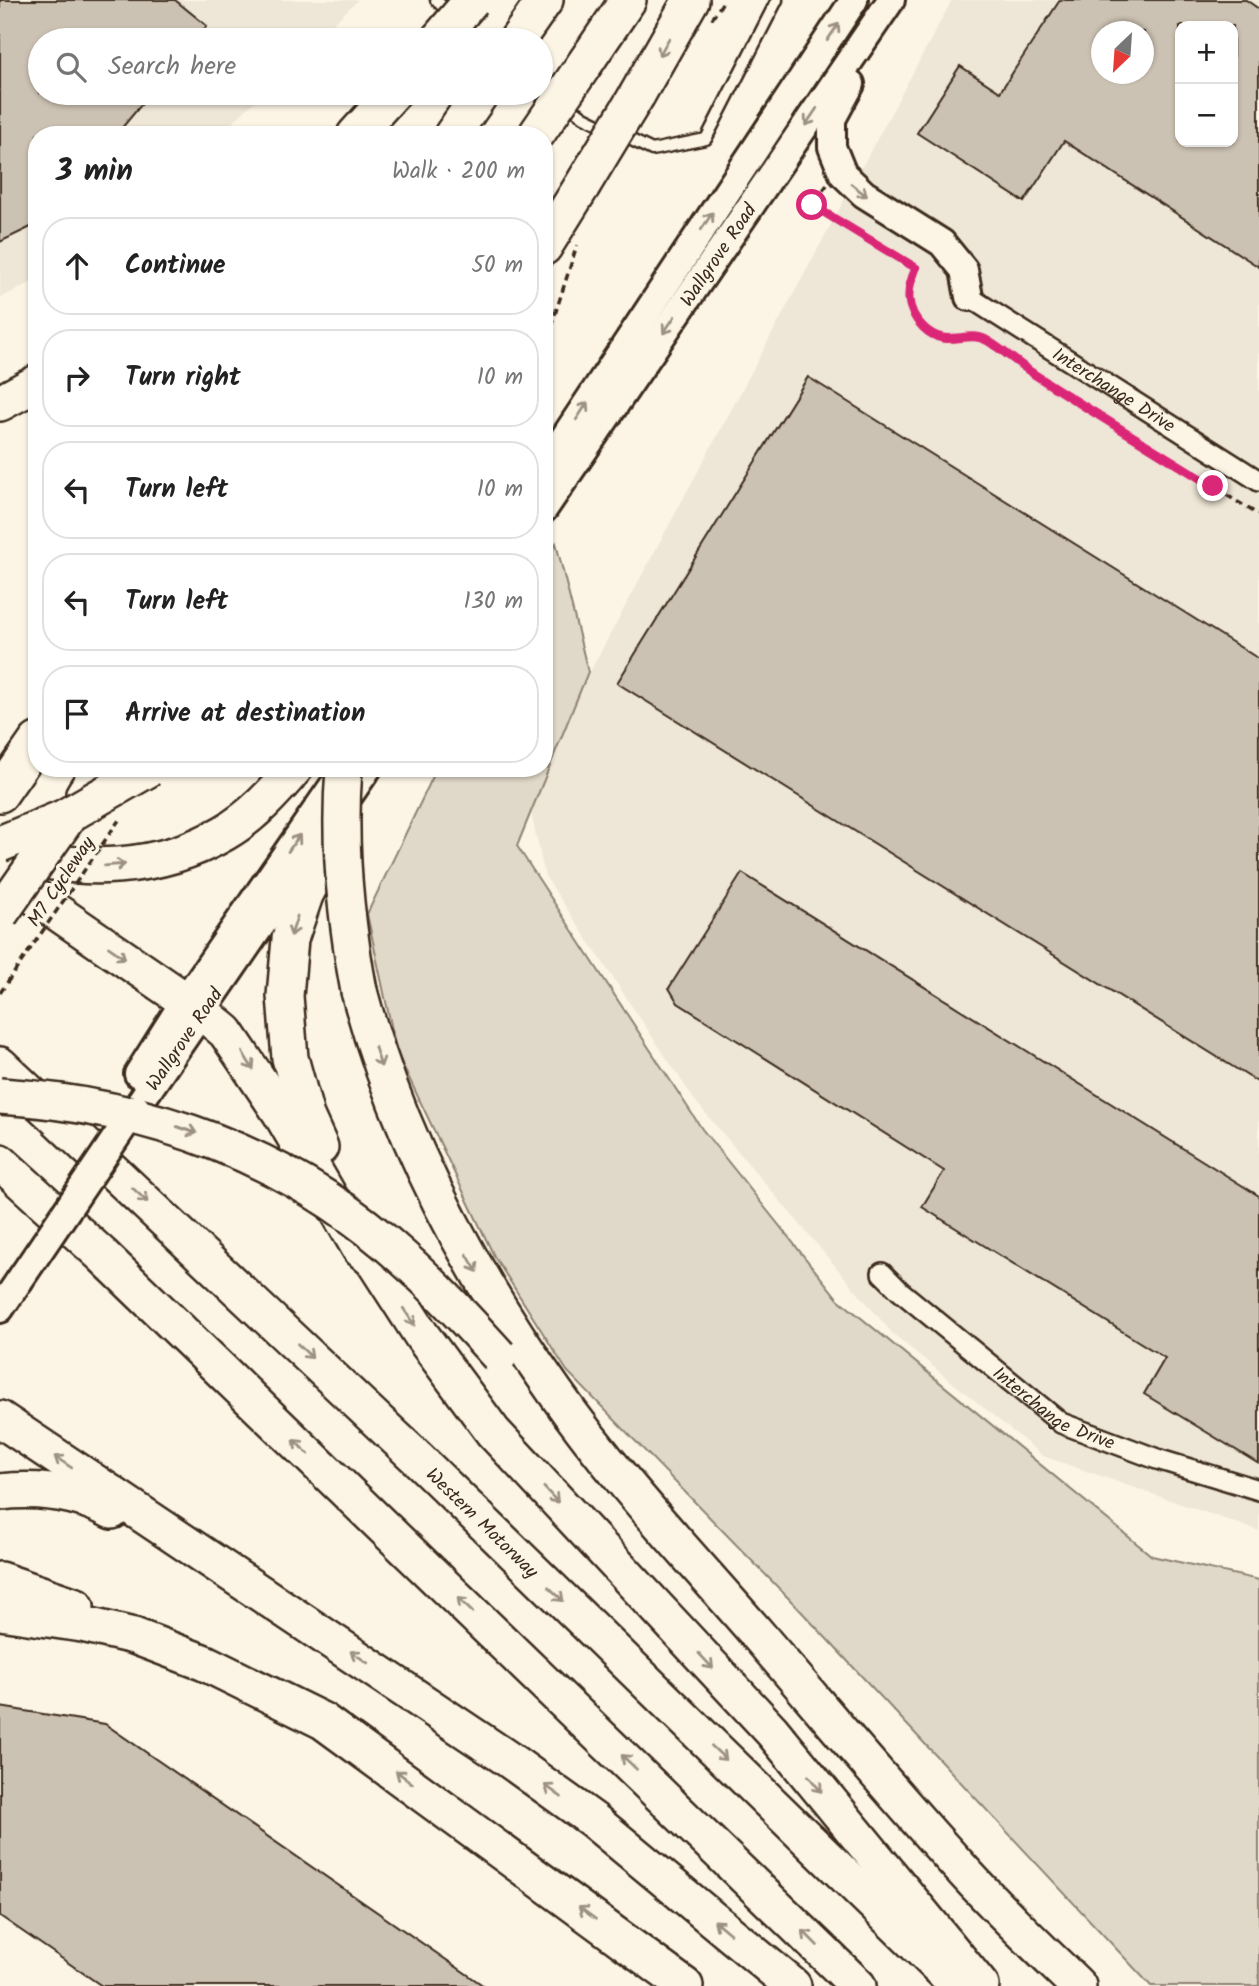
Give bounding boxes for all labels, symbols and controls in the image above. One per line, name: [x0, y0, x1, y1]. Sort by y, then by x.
north arrow: [1091, 21, 1154, 84]
map controls: [1175, 21, 1238, 147]
button: +: [1175, 21, 1238, 84]
one-way arrow: [826, 22, 840, 42]
search box: [28, 28, 553, 105]
one-way arrow: [657, 37, 671, 57]
text: Search here: [108, 46, 236, 88]
icon: search: [52, 48, 90, 86]
button: −: [1175, 84, 1238, 147]
one-way arrow: [804, 107, 818, 126]
text: 3 min: [56, 148, 133, 196]
text: Walk · 200 m: [392, 154, 525, 190]
one-way arrow: [849, 182, 868, 197]
route start: [796, 189, 827, 220]
street label: Wallgrove Road: [673, 197, 765, 313]
one-way arrow: [700, 212, 715, 231]
text: Continue: [125, 245, 226, 287]
icon: ahead: [58, 247, 96, 285]
text: 50 m: [472, 248, 523, 284]
one-way arrow: [662, 315, 676, 335]
street label: Interchange Drive: [1046, 340, 1181, 441]
text: Turn right: [125, 357, 241, 399]
icon: right: [58, 359, 96, 397]
text: 10 m: [477, 360, 523, 396]
one-way arrow: [575, 402, 589, 421]
text: Turn left: [125, 469, 228, 511]
route end: [1197, 470, 1228, 501]
icon: left: [58, 471, 96, 509]
text: 10 m: [477, 472, 523, 508]
text: Turn left: [125, 581, 228, 623]
icon: left: [58, 583, 96, 621]
text: 130 m: [464, 584, 523, 620]
text: Arrive at destination: [125, 693, 365, 735]
icon: arrive: [58, 695, 96, 733]
street label: M7 Cycleway: [20, 830, 104, 934]
one-way arrow: [286, 834, 301, 853]
one-way arrow: [103, 858, 126, 871]
one-way arrow: [286, 915, 299, 937]
one-way arrow: [107, 946, 126, 960]
street label: Wallgrove Road: [139, 982, 232, 1098]
one-way arrow: [372, 1045, 385, 1067]
one-way arrow: [241, 1051, 255, 1071]
one-way arrow: [175, 1125, 197, 1138]
one-way arrow: [131, 1186, 148, 1203]
one-way arrow: [466, 1253, 480, 1273]
one-way arrow: [402, 1307, 417, 1326]
one-way arrow: [296, 1343, 313, 1360]
street label: Interchange Drive: [985, 1360, 1119, 1459]
one-way arrow: [293, 1438, 310, 1455]
one-way arrow: [54, 1455, 73, 1469]
street label: Western Motorway: [418, 1461, 546, 1587]
one-way arrow: [542, 1486, 559, 1503]
one-way arrow: [548, 1586, 565, 1603]
one-way arrow: [457, 1596, 474, 1613]
one-way arrow: [350, 1650, 370, 1664]
one-way arrow: [698, 1652, 714, 1670]
one-way arrow: [711, 1745, 728, 1762]
one-way arrow: [621, 1754, 638, 1771]
one-way arrow: [395, 1770, 413, 1785]
one-way arrow: [807, 1774, 823, 1792]
one-way arrow: [544, 1784, 563, 1798]
one-way arrow: [578, 1905, 596, 1920]
one-way arrow: [713, 1919, 731, 1935]
one-way arrow: [802, 1930, 819, 1947]

